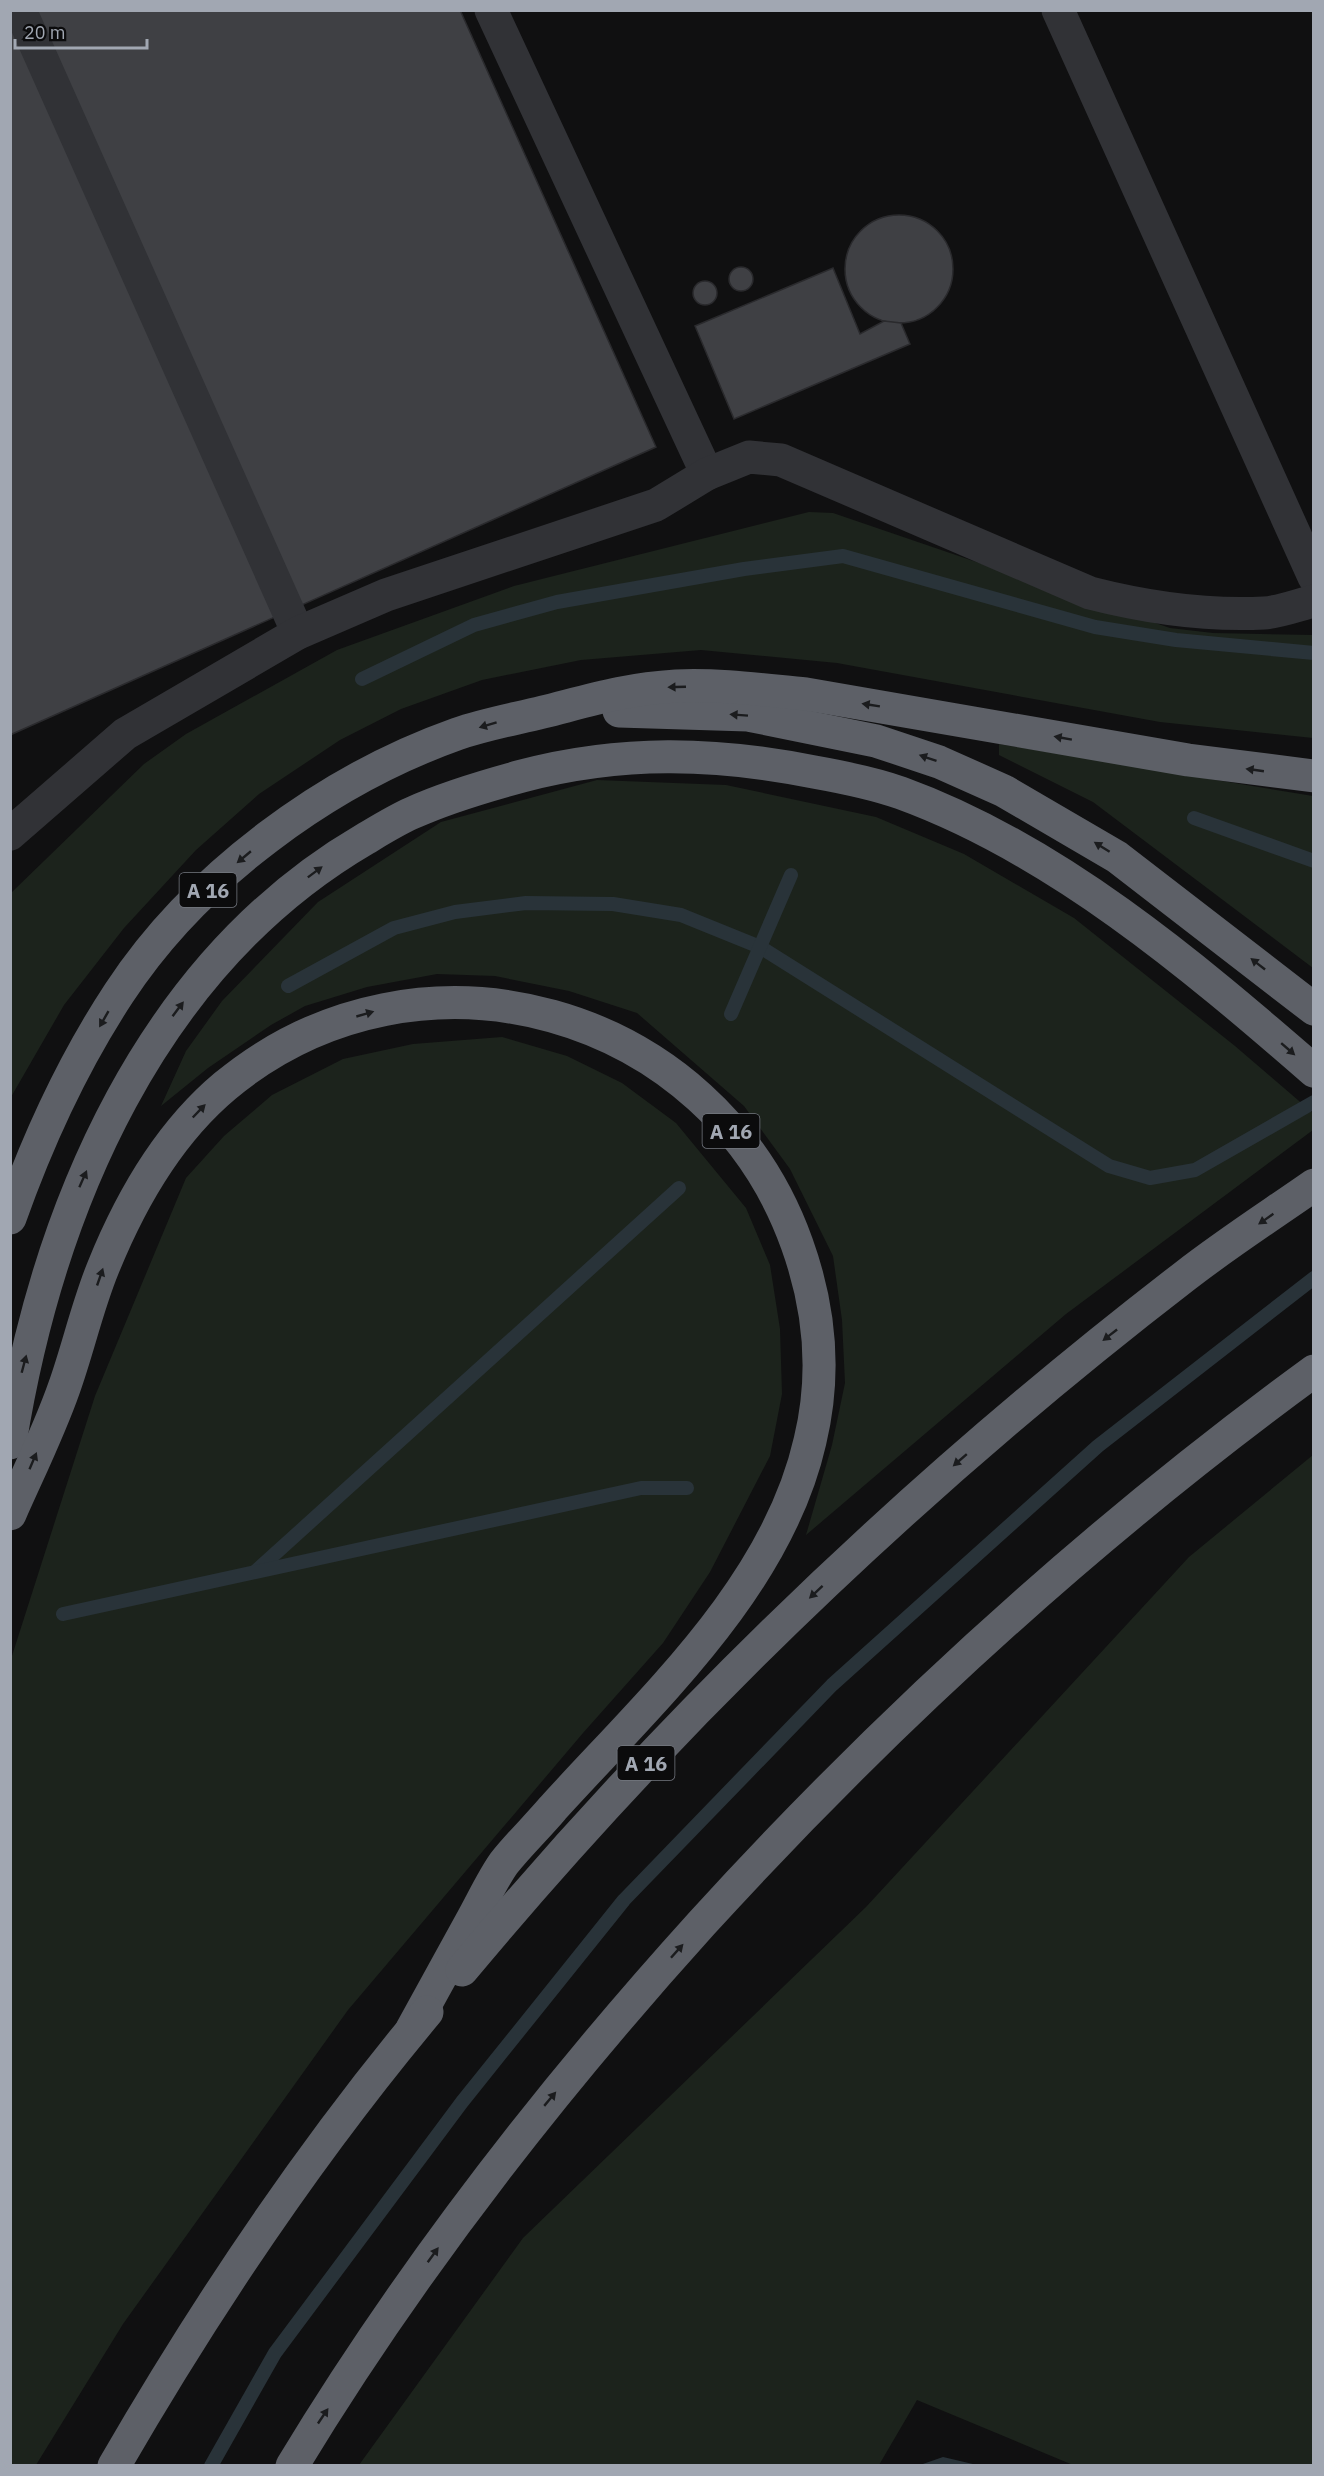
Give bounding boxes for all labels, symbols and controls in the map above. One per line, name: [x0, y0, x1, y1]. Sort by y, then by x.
scale bar: [15, 12, 147, 50]
text: 20 m: [24, 21, 66, 44]
one-way arrow: [668, 682, 687, 691]
one-way arrow: [861, 700, 880, 709]
one-way arrow: [729, 710, 748, 720]
one-way arrow: [479, 721, 497, 730]
one-way arrow: [1053, 734, 1072, 743]
one-way arrow: [919, 753, 937, 763]
one-way arrow: [1246, 765, 1265, 774]
one-way arrow: [1094, 841, 1110, 852]
one-way arrow: [237, 850, 252, 863]
one-way arrow: [307, 865, 323, 878]
road number: A 16: [180, 873, 236, 907]
one-way arrow: [1250, 959, 1265, 971]
one-way arrow: [172, 1001, 184, 1017]
one-way arrow: [356, 1009, 374, 1018]
one-way arrow: [98, 1011, 109, 1027]
one-way arrow: [1280, 1042, 1295, 1055]
one-way arrow: [192, 1105, 206, 1119]
road number: A 16: [702, 1114, 760, 1148]
one-way arrow: [79, 1170, 89, 1188]
one-way arrow: [1258, 1213, 1274, 1225]
one-way arrow: [95, 1268, 105, 1286]
one-way arrow: [1102, 1329, 1117, 1341]
one-way arrow: [20, 1355, 29, 1373]
one-way arrow: [29, 1452, 38, 1469]
one-way arrow: [953, 1453, 968, 1466]
one-way arrow: [809, 1585, 824, 1598]
road number: A 16: [618, 1746, 674, 1780]
one-way arrow: [670, 1944, 683, 1959]
one-way arrow: [543, 2092, 556, 2107]
one-way arrow: [427, 2247, 439, 2263]
one-way arrow: [317, 2408, 328, 2424]

